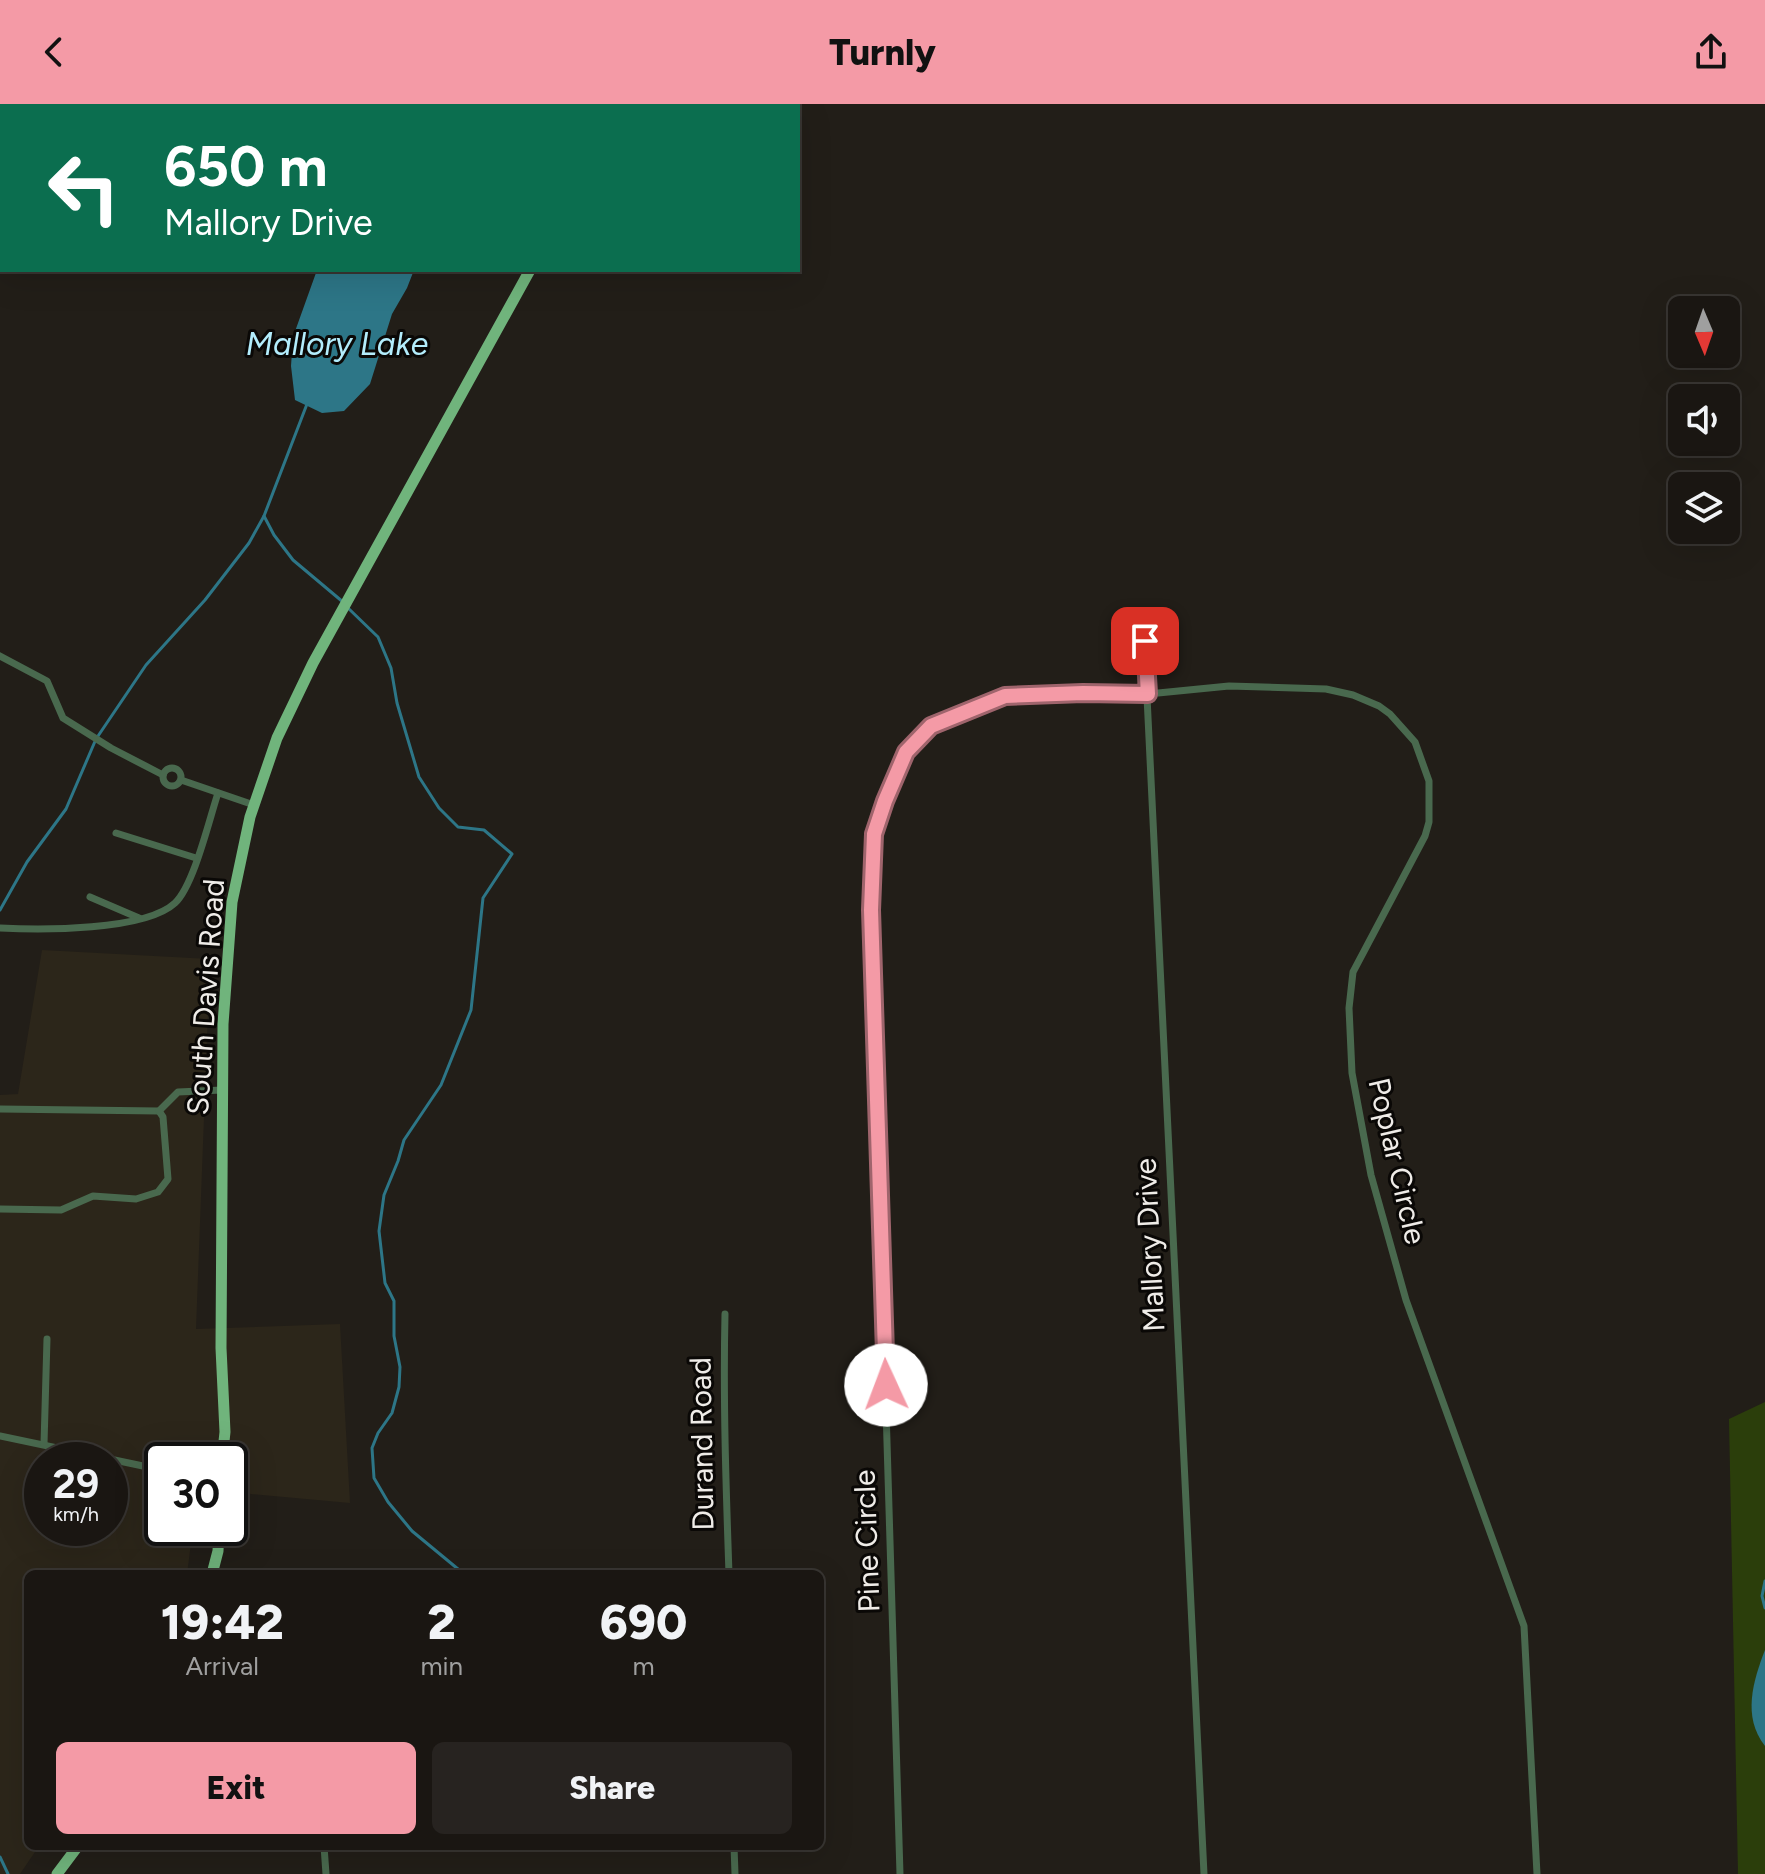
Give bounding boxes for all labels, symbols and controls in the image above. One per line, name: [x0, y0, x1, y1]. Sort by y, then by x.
icon: back: [32, 30, 76, 74]
icon: share: [1689, 30, 1733, 74]
text: Turnly: [829, 31, 936, 74]
text: 650 m: [164, 133, 327, 200]
icon: left: [32, 136, 136, 240]
text: Mallory Drive: [164, 201, 373, 244]
north arrow: [1668, 296, 1740, 368]
map controls: [1668, 296, 1740, 544]
water label: Mallory Lake: [246, 325, 428, 363]
button: sound: [1668, 384, 1740, 456]
button: layers: [1668, 472, 1740, 544]
pin: [1111, 607, 1179, 675]
icon: arrive: [1123, 619, 1167, 663]
street label: South Davis Road: [179, 878, 232, 1116]
street label: Poplar Circle: [1360, 1074, 1435, 1248]
street label: Mallory Drive: [1126, 1157, 1173, 1333]
position arrow: [844, 1343, 928, 1427]
street label: Durand Road: [681, 1357, 722, 1531]
speed limit sign: 30: [144, 1442, 248, 1546]
text: 29: [53, 1460, 99, 1508]
street label: Pine Circle: [846, 1469, 887, 1613]
text: km/h: [53, 1502, 99, 1526]
text: 19:42: [161, 1593, 284, 1651]
text: 2: [428, 1593, 456, 1651]
text: 690: [600, 1593, 687, 1651]
text: Arrival: [185, 1650, 259, 1682]
text: min: [420, 1650, 463, 1682]
text: m: [632, 1650, 655, 1682]
button: Exit: [56, 1742, 416, 1834]
button: Share: [432, 1742, 792, 1834]

